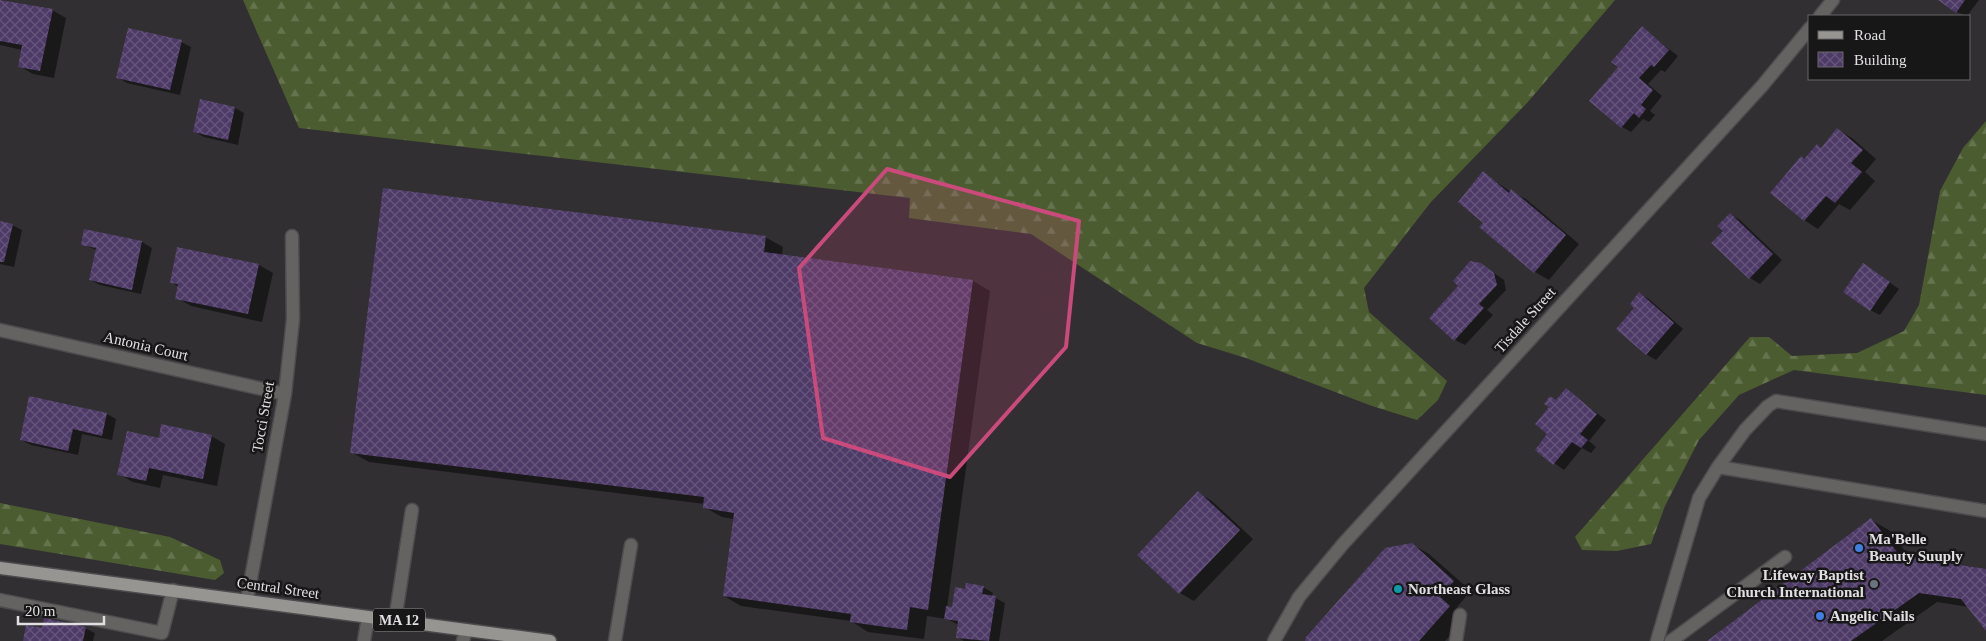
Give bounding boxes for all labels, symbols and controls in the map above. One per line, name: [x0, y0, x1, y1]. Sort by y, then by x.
legend: [1808, 15, 1971, 80]
text: Road: [1854, 27, 1886, 43]
text: Building: [1854, 52, 1907, 68]
street label: Tisdale Street: [1491, 283, 1559, 356]
street label: Antonia Court: [102, 329, 191, 364]
street label: Tocci Street: [249, 379, 277, 454]
place label: Ma'Belle Beauty Suuply: [1869, 531, 1963, 564]
marker: Ma'Belle Beauty Suuply: [1853, 542, 1865, 554]
place label: Lifeway Baptist Church International: [1726, 567, 1864, 600]
street label: Central Street: [236, 574, 321, 602]
marker: Lifeway Baptist Church International: [1868, 578, 1880, 590]
place label: Northeast Glass: [1408, 581, 1510, 597]
marker: Northeast Glass: [1392, 583, 1404, 595]
scale bar: [18, 594, 104, 626]
text: 20 m: [25, 603, 56, 619]
road number: MA 12: [373, 608, 425, 632]
place label: Angelic Nails: [1830, 608, 1915, 624]
marker: Angelic Nails: [1814, 610, 1826, 622]

